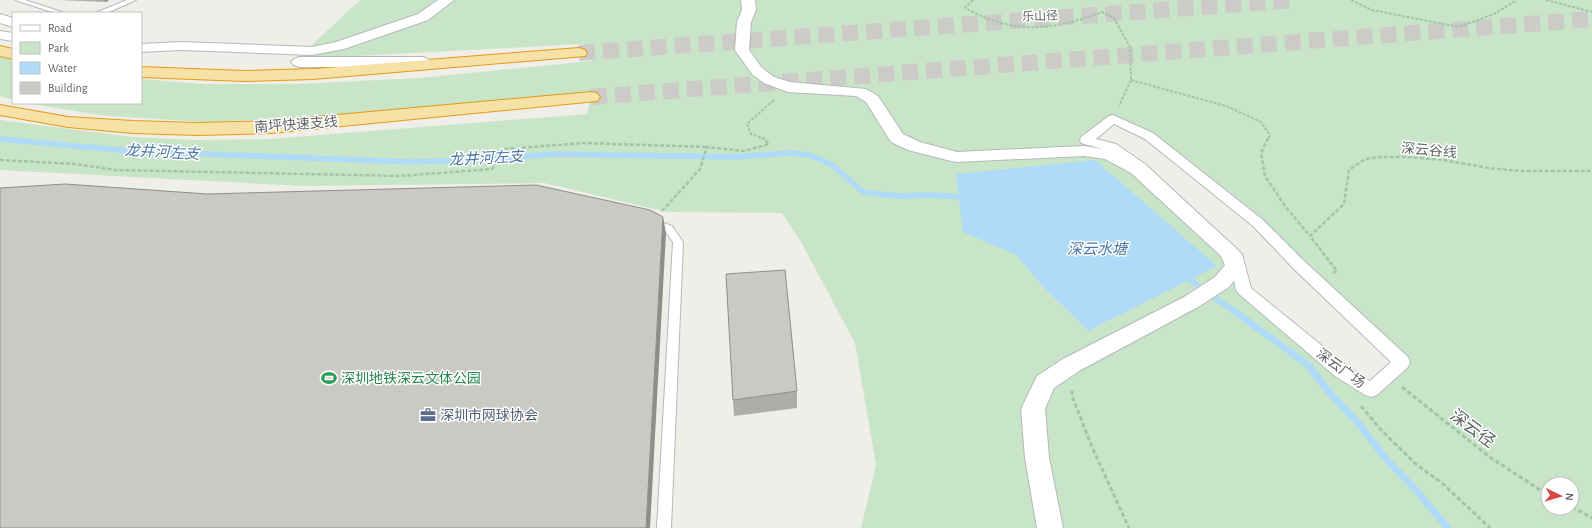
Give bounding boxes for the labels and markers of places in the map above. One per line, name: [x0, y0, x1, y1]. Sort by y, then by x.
sports icon: 深圳地铁深云文体公园: [320, 369, 338, 387]
place label: 深圳地铁深云文体公园: [341, 371, 481, 386]
office icon: 深圳市网球协会: [419, 406, 437, 424]
place label: 深圳市网球协会: [440, 408, 538, 423]

